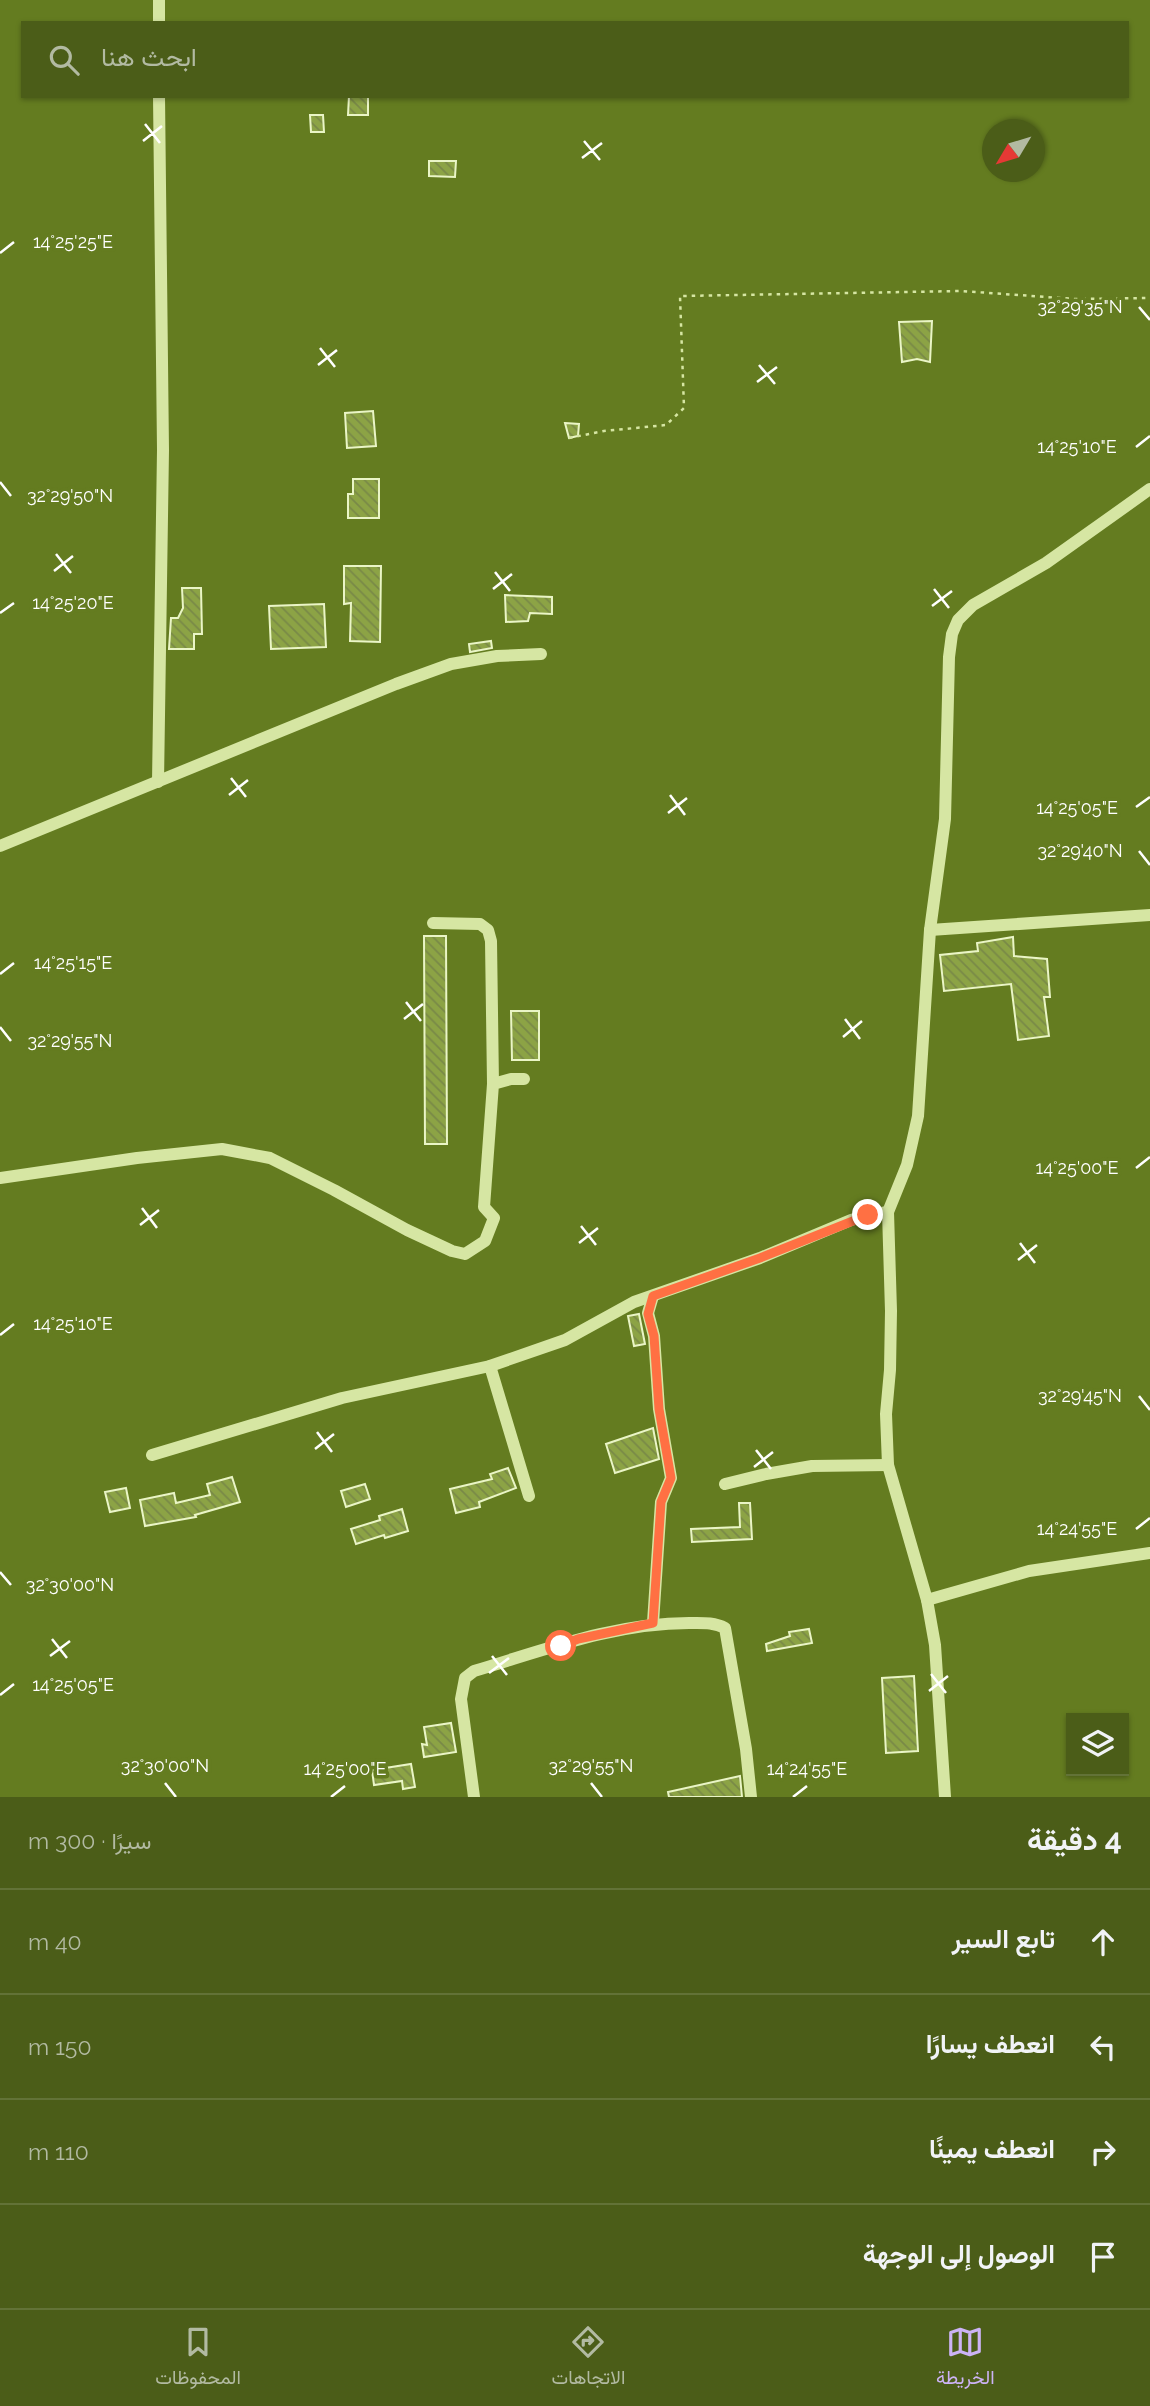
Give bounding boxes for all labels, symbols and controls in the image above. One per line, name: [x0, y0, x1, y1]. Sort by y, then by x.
search box: [21, 21, 1129, 98]
icon: search: [45, 41, 83, 79]
text: ابحث هنا: [101, 42, 197, 72]
north arrow: [982, 119, 1045, 182]
text: 14°25'25"E: [33, 231, 113, 252]
text: 32°29'35"N: [1037, 296, 1123, 317]
text: 14°25'10"E: [1037, 436, 1117, 457]
text: 32°29'50"N: [27, 485, 113, 506]
text: 14°25'20"E: [32, 592, 114, 613]
text: 14°25'05"E: [1036, 797, 1118, 818]
text: 32°29'40"N: [1037, 840, 1123, 861]
text: 14°25'15"E: [34, 952, 112, 973]
text: 32°29'55"N: [27, 1030, 113, 1051]
text: 14°25'00"E: [1036, 1157, 1118, 1178]
route end: [852, 1199, 883, 1230]
text: 14°25'10"E: [33, 1313, 113, 1334]
text: 32°29'45"N: [1038, 1385, 1122, 1406]
text: 14°24'55"E: [1037, 1518, 1117, 1539]
text: 32°30'00"N: [26, 1574, 114, 1595]
route start: [545, 1630, 576, 1661]
text: 14°25'05"E: [32, 1674, 114, 1695]
map controls: [1066, 1713, 1129, 1776]
button: layers: [1066, 1713, 1129, 1776]
text: 32°30'00"N: [121, 1755, 209, 1776]
text: 32°29'55"N: [548, 1755, 634, 1776]
text: 14°25'00"E: [304, 1758, 386, 1779]
text: 14°24'55"E: [767, 1758, 847, 1779]
text: 4 دقيقة: [1027, 1822, 1122, 1857]
text: سيرًا · 300 m: [28, 1827, 151, 1854]
icon: ahead: [1084, 1923, 1122, 1961]
text: تابع السير: [952, 1924, 1055, 1954]
text: 40 m: [28, 1928, 82, 1955]
icon: left: [1084, 2028, 1122, 2066]
text: انعطف يسارًا: [926, 2029, 1055, 2059]
text: 150 m: [28, 2033, 91, 2060]
icon: right: [1084, 2133, 1122, 2171]
text: انعطف يمينًا: [929, 2134, 1055, 2164]
text: 110 m: [28, 2138, 89, 2165]
icon: arrive: [1084, 2238, 1122, 2276]
text: الوصول إلى الوجهة: [863, 2239, 1055, 2269]
tab: المحفوظات: [155, 2323, 241, 2394]
tab: الاتجاهات: [552, 2323, 625, 2394]
tab: الخريطة: [936, 2323, 995, 2394]

